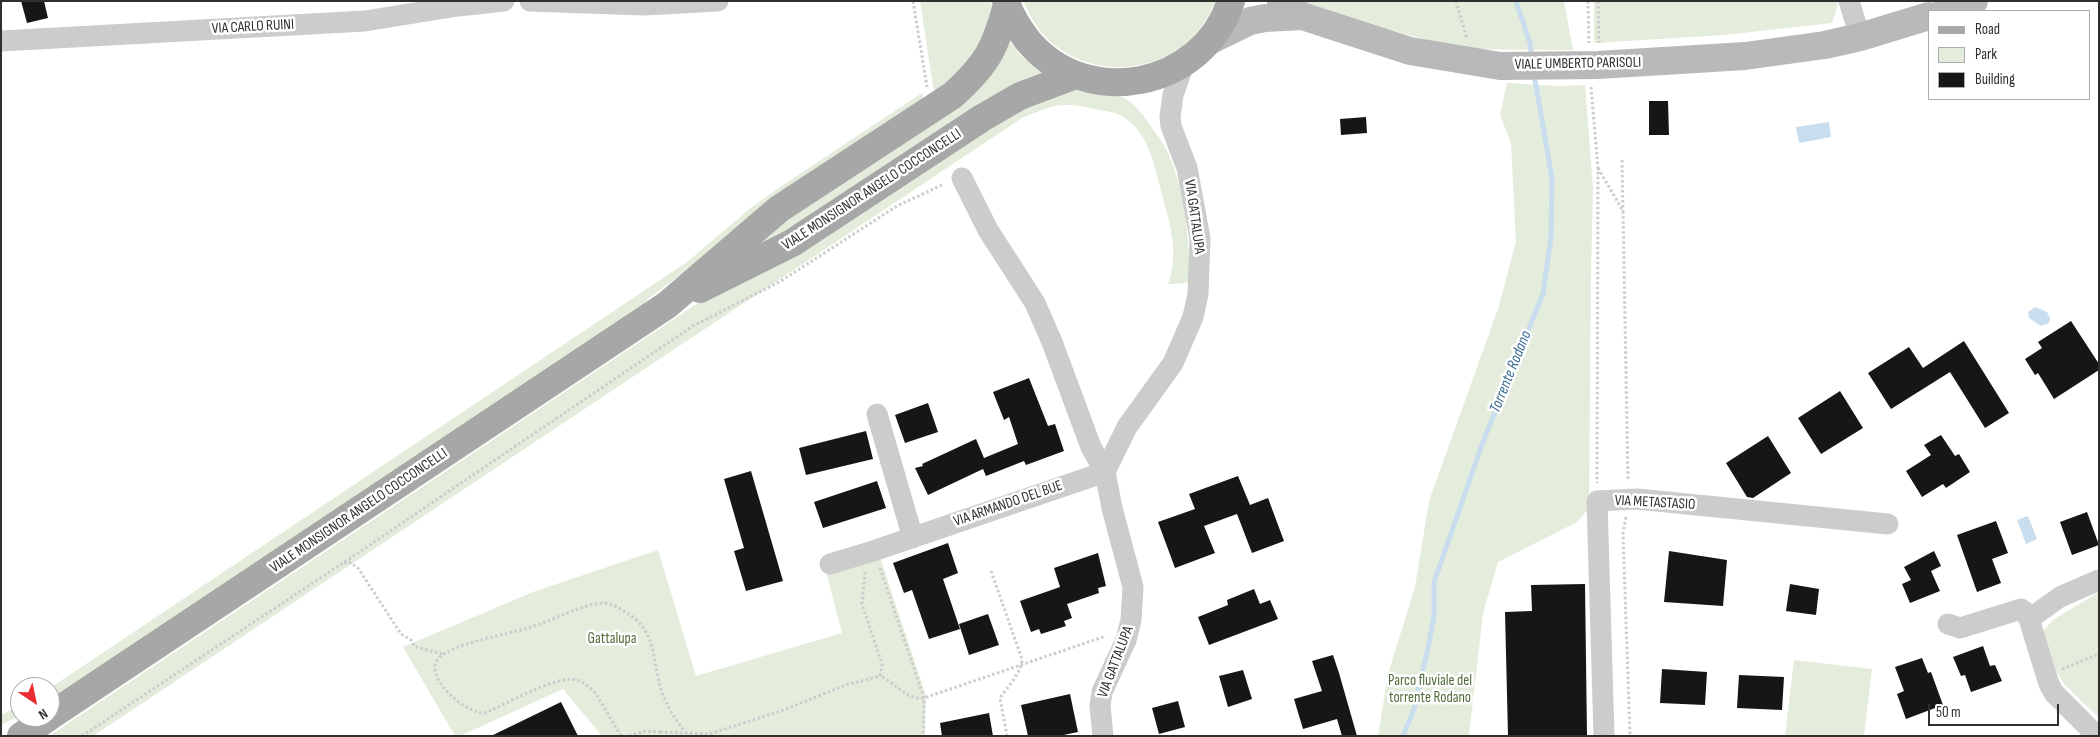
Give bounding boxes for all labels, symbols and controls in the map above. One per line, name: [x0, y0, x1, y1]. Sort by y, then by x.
legend: [1928, 10, 2090, 100]
street label: VIA CARLO RUINI: [211, 16, 295, 38]
text: Road: [1975, 20, 2000, 39]
text: Park: [1975, 45, 1997, 64]
street label: VIALE UMBERTO PARISOLI: [1515, 54, 1641, 74]
text: Building: [1975, 70, 2015, 89]
street label: VIALE MONSIGNOR ANGELO COCCONCELLI: [779, 125, 965, 255]
street label: VIA GATTALUPA: [1180, 179, 1208, 255]
water label: Torrente Rodano: [1486, 328, 1536, 416]
street label: VIALE MONSIGNOR ANGELO COCCONCELLI: [267, 445, 451, 577]
street label: VIA ARMANDO DEL BUE: [951, 477, 1065, 531]
street label: VIA METASTASIO: [1614, 492, 1696, 514]
street label: VIA GATTALUPA: [1094, 624, 1138, 700]
park label: Gattalupa: [587, 630, 637, 648]
park label: Parco fluviale del torrente Rodano: [1388, 672, 1472, 707]
north arrow: [10, 677, 60, 727]
scale bar: [1930, 694, 2061, 726]
text: 50 m: [1936, 703, 1961, 722]
text: N: [35, 705, 51, 723]

